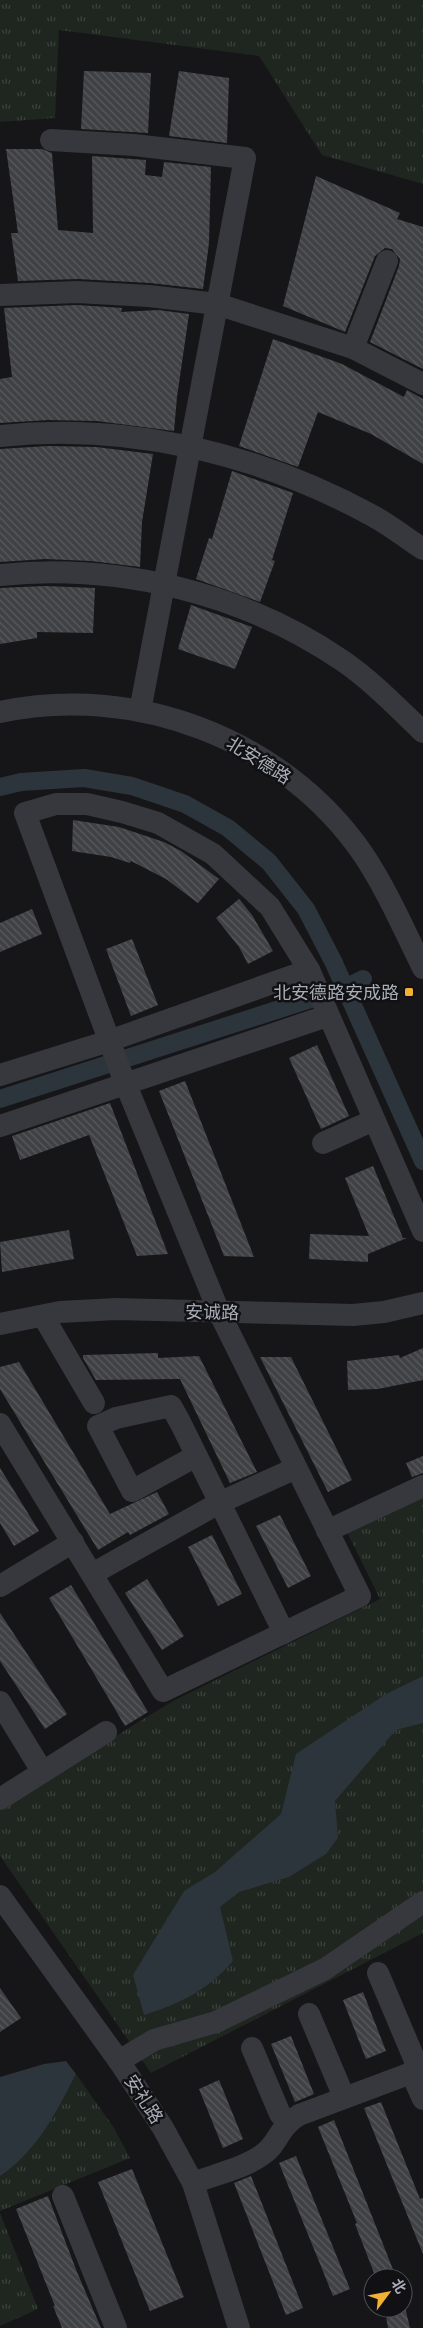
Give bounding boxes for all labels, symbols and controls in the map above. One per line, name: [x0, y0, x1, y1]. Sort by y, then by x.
street label: 北安德路: [222, 731, 296, 789]
place label: 北安德路安成路: [273, 981, 399, 1004]
marker: 北安德路安成路: [403, 986, 415, 998]
street label: 安诚路: [185, 1300, 239, 1324]
street label: 安礼路: [120, 2070, 168, 2128]
north arrow: [363, 2268, 413, 2318]
text: 北: [388, 2275, 410, 2297]

